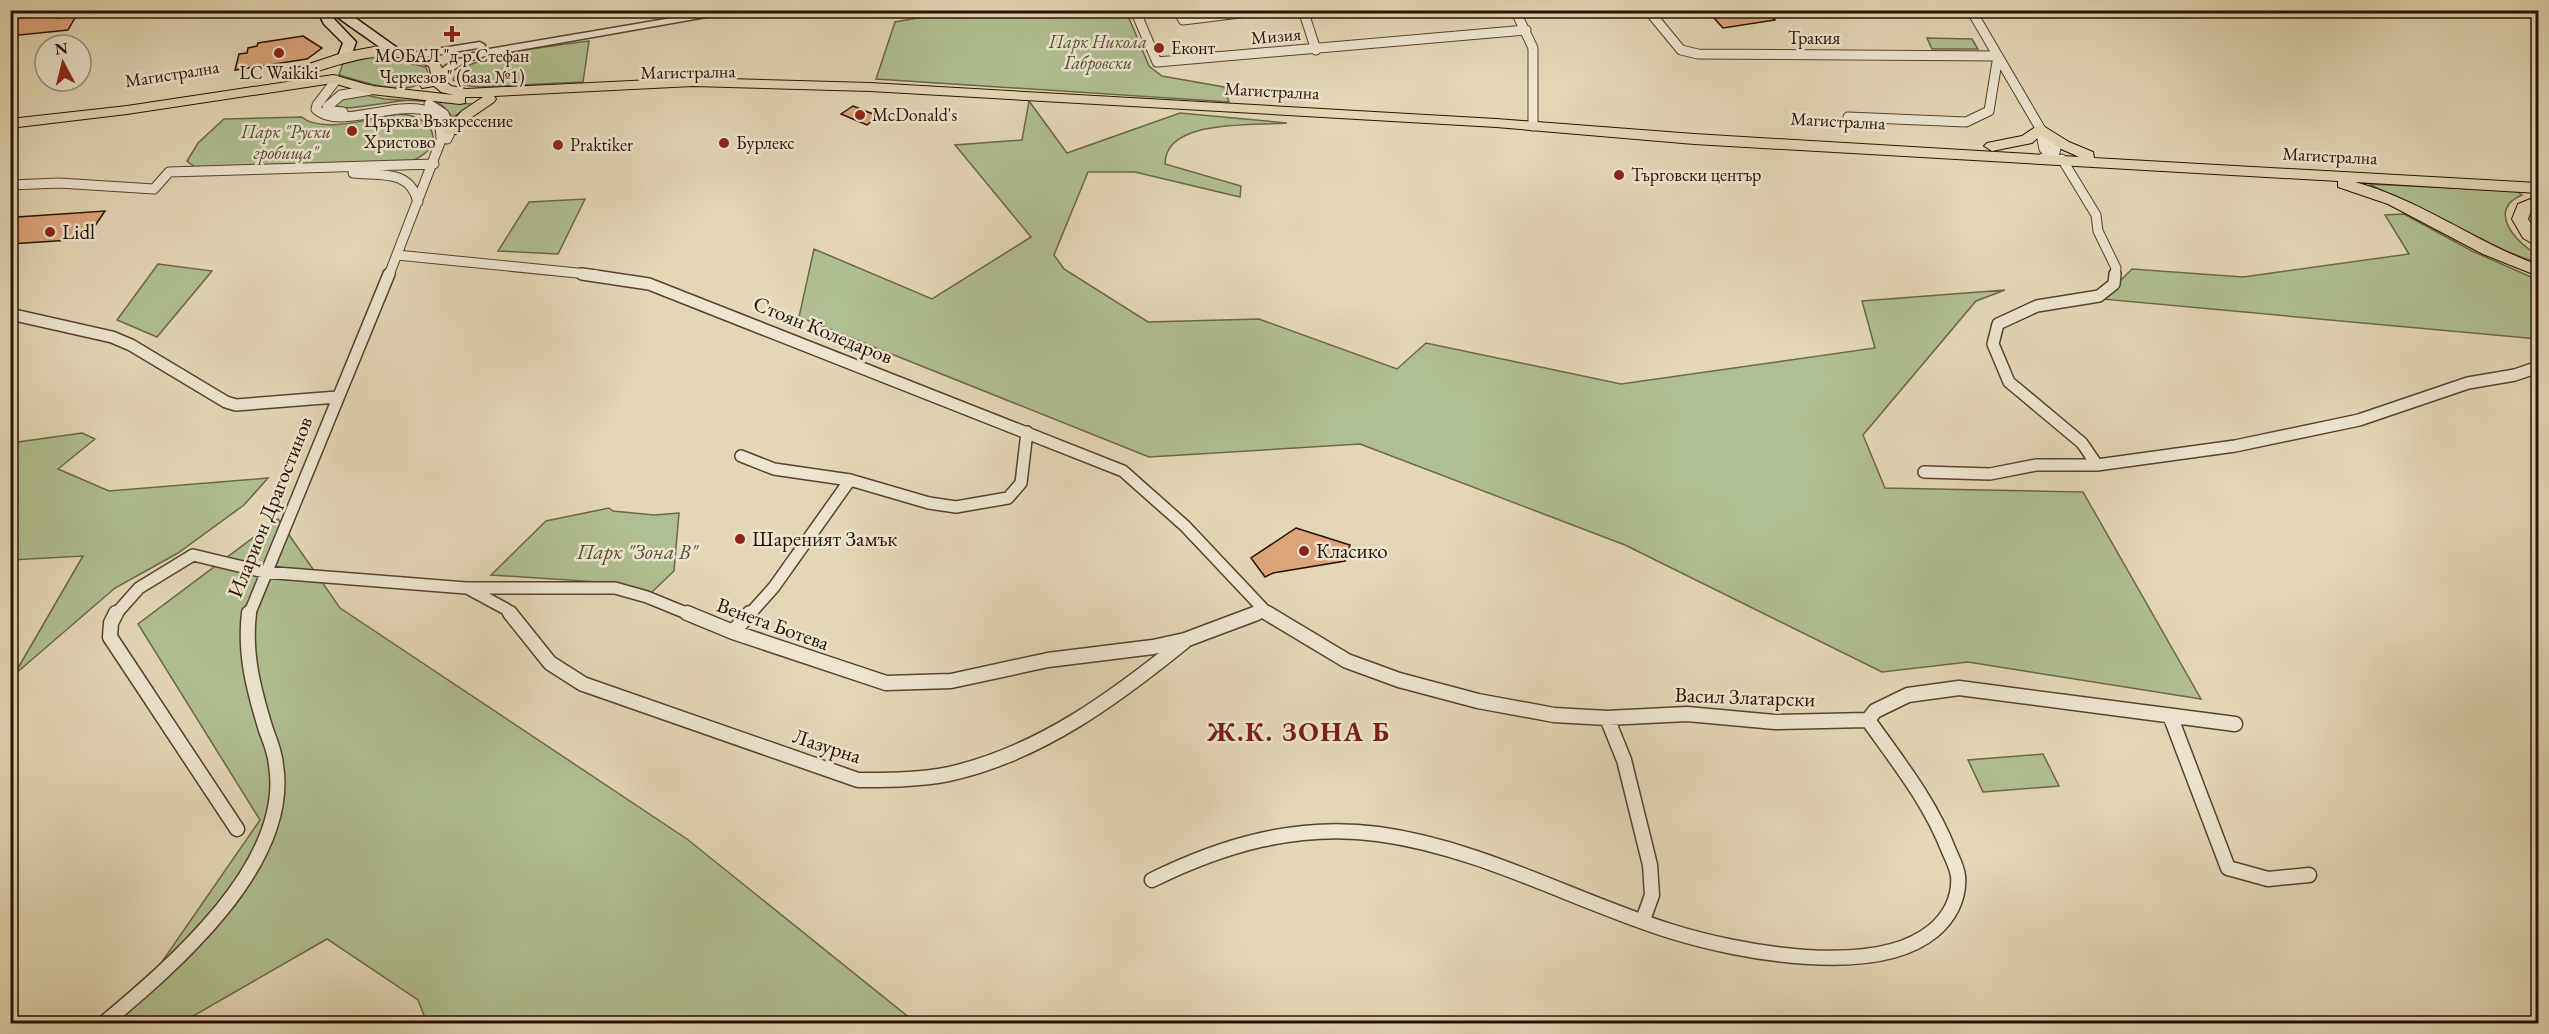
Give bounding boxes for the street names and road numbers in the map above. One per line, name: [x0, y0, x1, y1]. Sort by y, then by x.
street label: Мизия: [1250, 22, 1302, 49]
street label: Тракия: [1788, 26, 1840, 49]
street label: Магистрална: [123, 55, 221, 92]
street label: Магистрална: [640, 59, 736, 84]
street label: Магистрална: [1224, 77, 1321, 105]
street label: Магистрална: [1790, 107, 1887, 135]
street label: Магистрална: [2282, 142, 2379, 170]
street label: Стоян Коледаров: [750, 289, 897, 370]
street label: Иларион Драгостинов: [221, 412, 318, 601]
street label: Венета Ботева: [713, 591, 834, 657]
street label: Васил Златарски: [1674, 681, 1816, 712]
street label: Лазурна: [790, 722, 865, 769]

